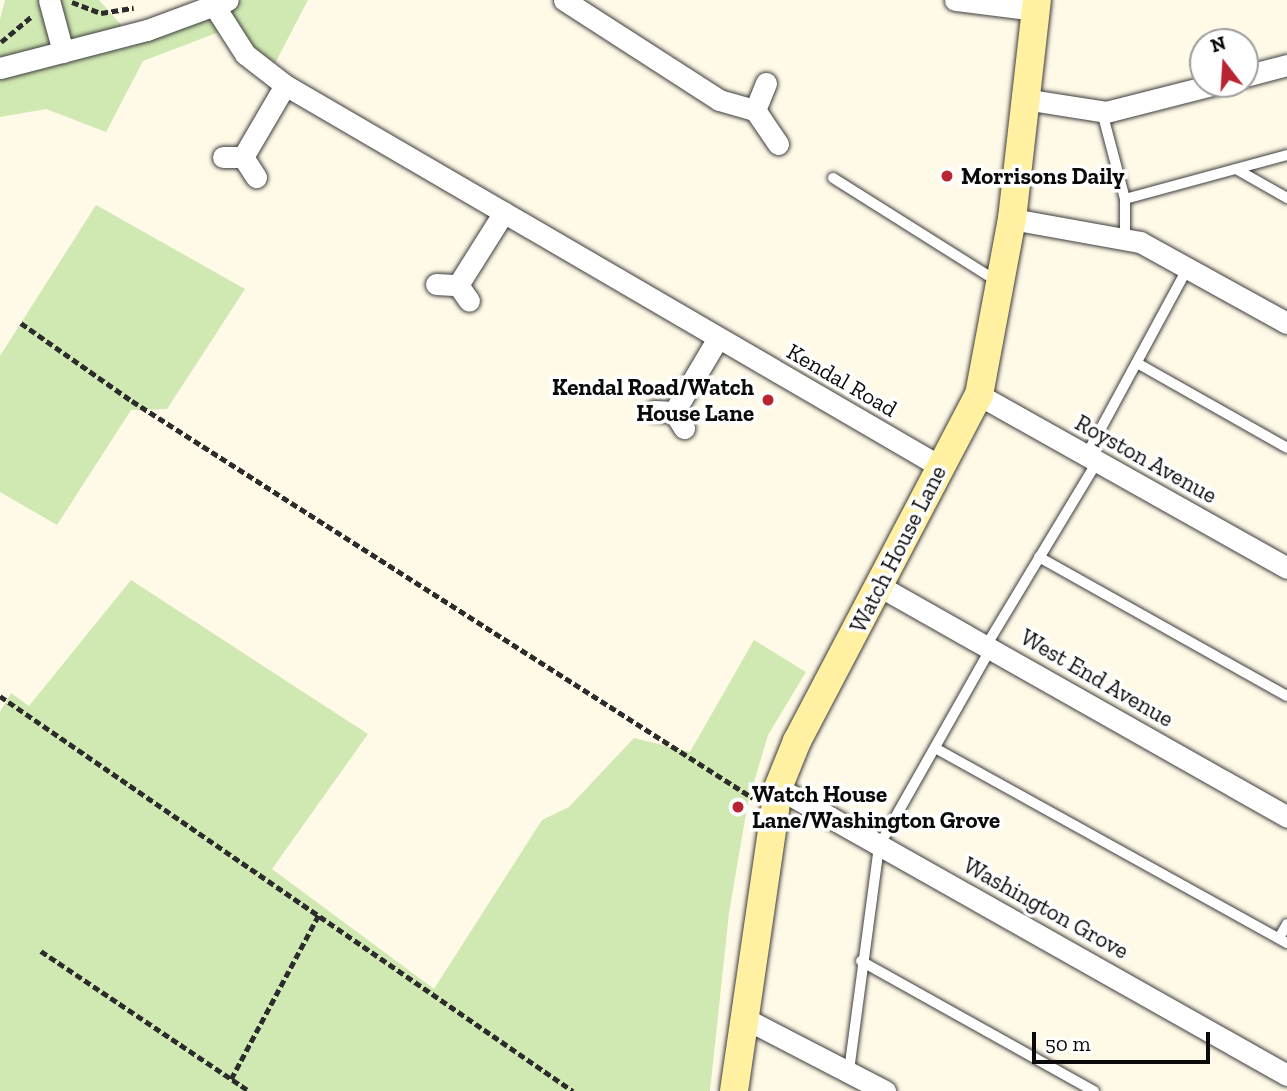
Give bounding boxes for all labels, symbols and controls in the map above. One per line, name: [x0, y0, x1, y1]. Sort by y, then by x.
north arrow: [1189, 28, 1259, 98]
text: N: [1208, 31, 1229, 57]
place label: Morrisons Daily: [961, 162, 1125, 190]
marker: Morrisons Daily: [939, 168, 955, 184]
street label: Kendal Road: [782, 337, 902, 423]
place label: Kendal Road/Watch House Lane: [552, 373, 754, 427]
marker: Kendal Road/Watch House Lane: [760, 392, 776, 408]
street label: Royston Avenue: [1070, 409, 1222, 509]
street label: Watch House Lane: [844, 461, 952, 637]
street label: West End Avenue: [1015, 623, 1179, 733]
place label: Watch House Lane/Washington Grove: [752, 780, 1000, 834]
marker: Watch House Lane/Washington Grove: [730, 799, 746, 815]
street label: Washington Grove: [959, 851, 1133, 965]
scale bar: [1035, 1018, 1214, 1062]
text: 50 m: [1045, 1031, 1091, 1056]

